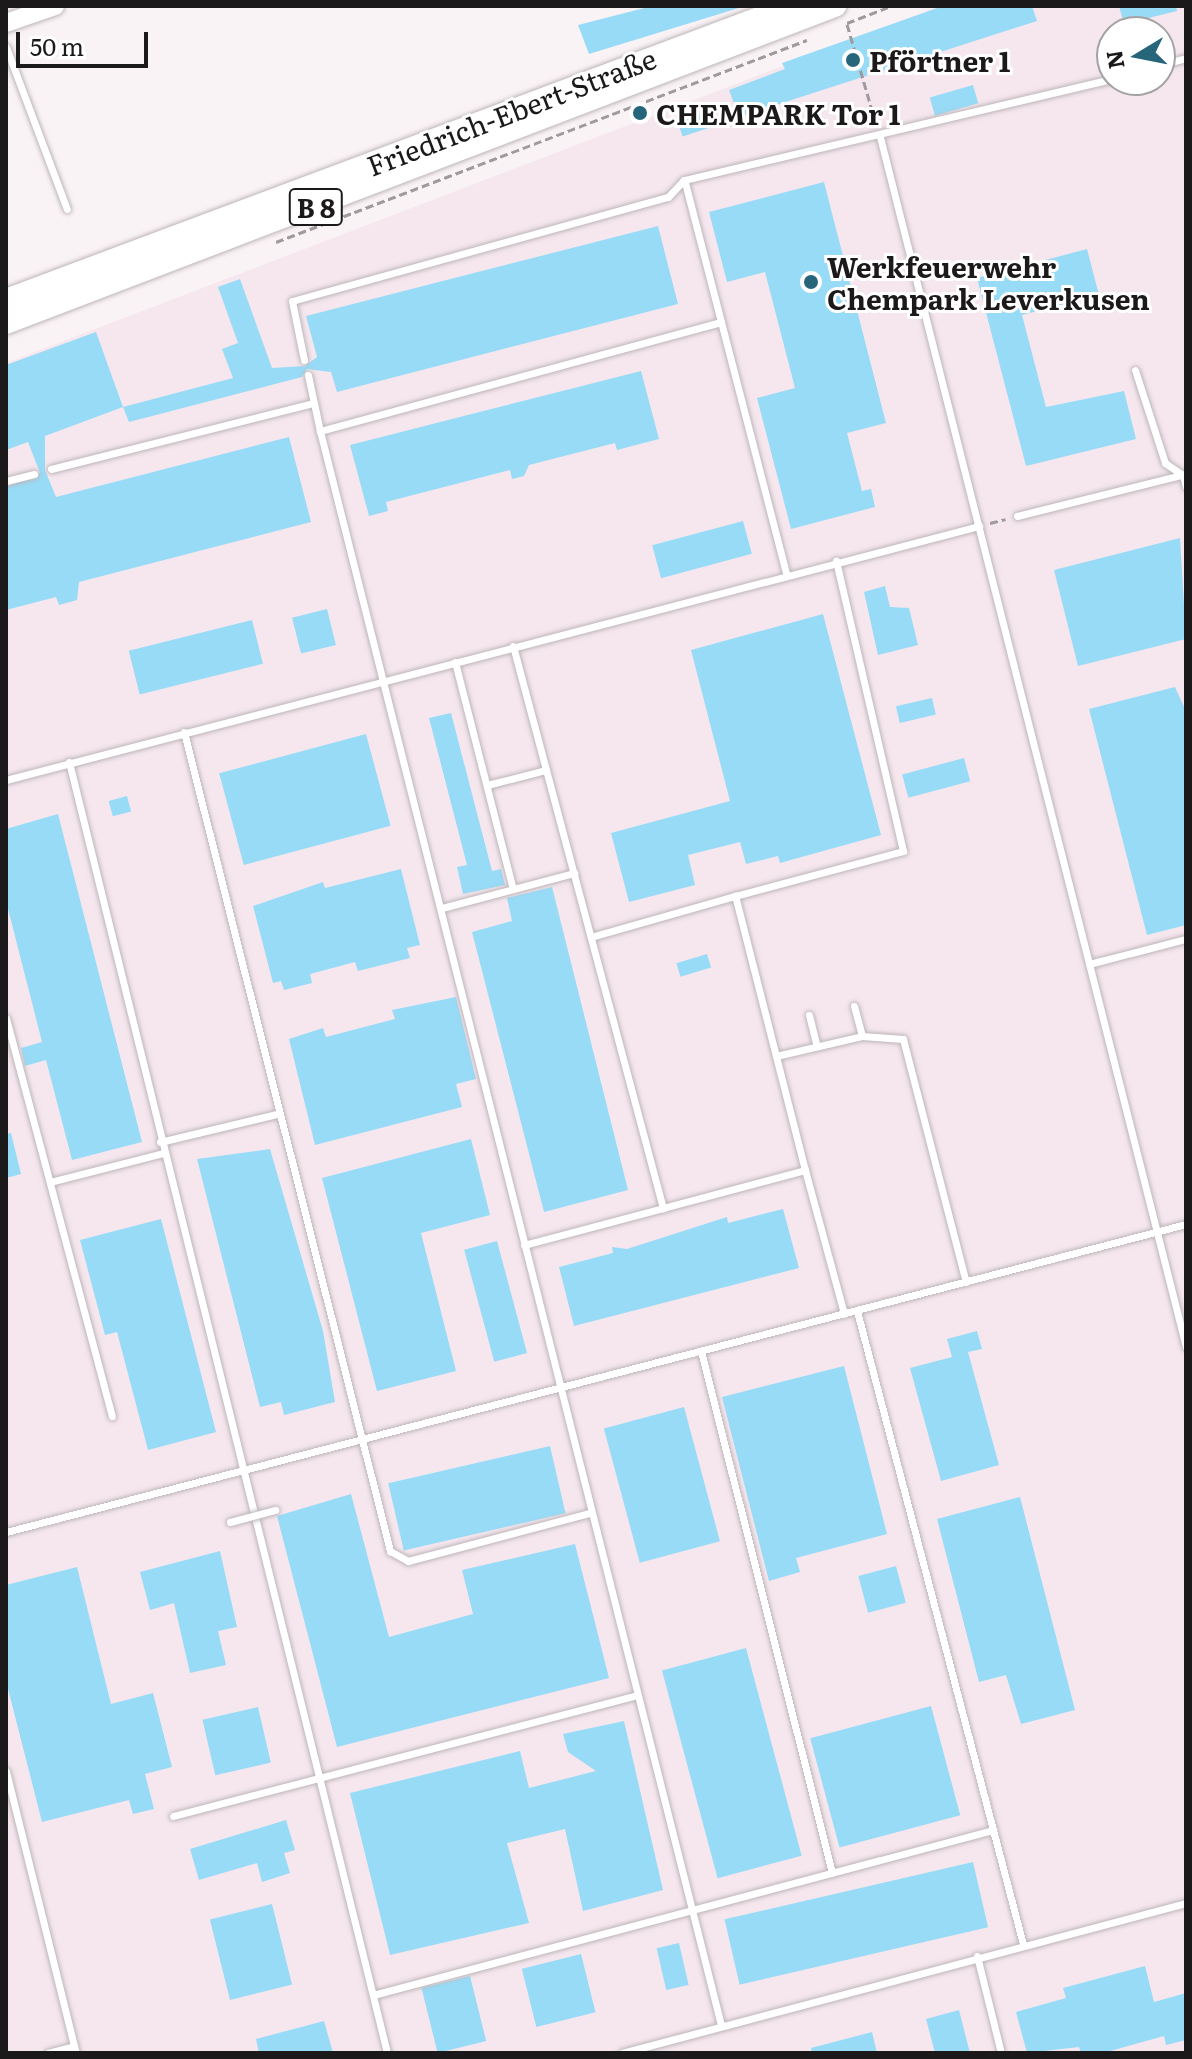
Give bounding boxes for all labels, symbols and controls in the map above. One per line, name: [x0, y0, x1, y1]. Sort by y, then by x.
scale bar: [20, 16, 152, 66]
north arrow: [1096, 16, 1176, 96]
text: 50 m: [30, 28, 84, 63]
street label: Friedrich-Ebert-Straße: [362, 40, 660, 182]
place label: Pförtner 1: [869, 43, 1010, 77]
text: N: [1096, 48, 1132, 72]
marker: Pförtner 1: [844, 51, 862, 69]
place label: CHEMPARK Tor 1: [656, 96, 900, 130]
marker: CHEMPARK Tor 1: [631, 104, 649, 122]
road number: B 8: [288, 185, 344, 229]
place label: Werkfeuerwehr Chempark Leverkusen: [827, 249, 1150, 315]
marker: Werkfeuerwehr Chempark Leverkusen: [802, 273, 820, 291]

